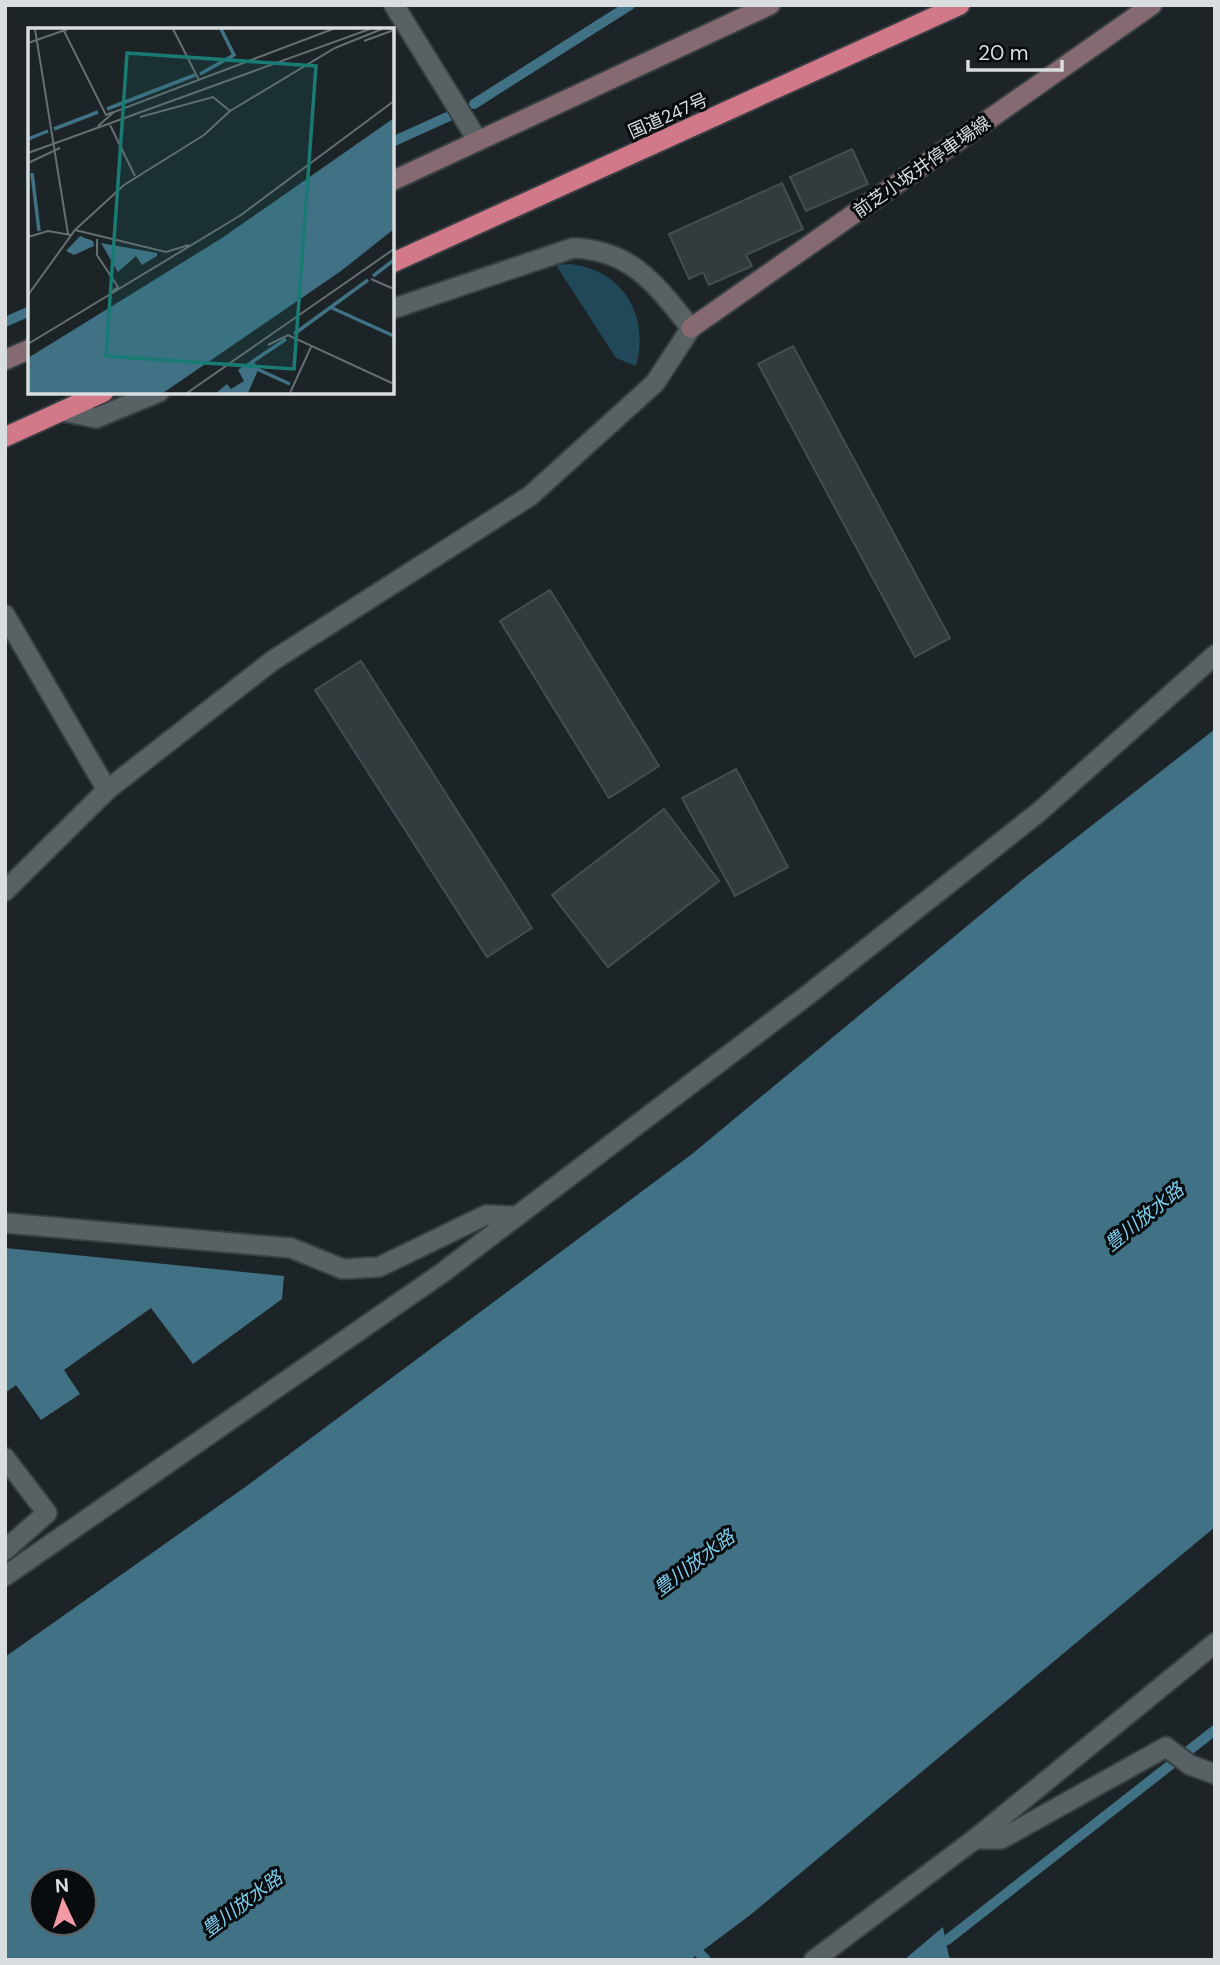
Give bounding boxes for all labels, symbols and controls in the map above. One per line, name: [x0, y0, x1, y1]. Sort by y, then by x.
inset map: [28, 28, 394, 394]
scale bar: [968, 28, 1062, 72]
text: 20 m: [978, 39, 1029, 67]
street label: 国道247号: [624, 88, 712, 144]
street label: 前芝小坂井停車場線: [849, 111, 995, 223]
water label: 豊川放水路: [1099, 1176, 1190, 1257]
water label: 豊川放水路: [649, 1523, 741, 1602]
water label: 豊川放水路: [197, 1864, 289, 1943]
north arrow: [28, 1867, 98, 1937]
text: N: [54, 1873, 70, 1898]

